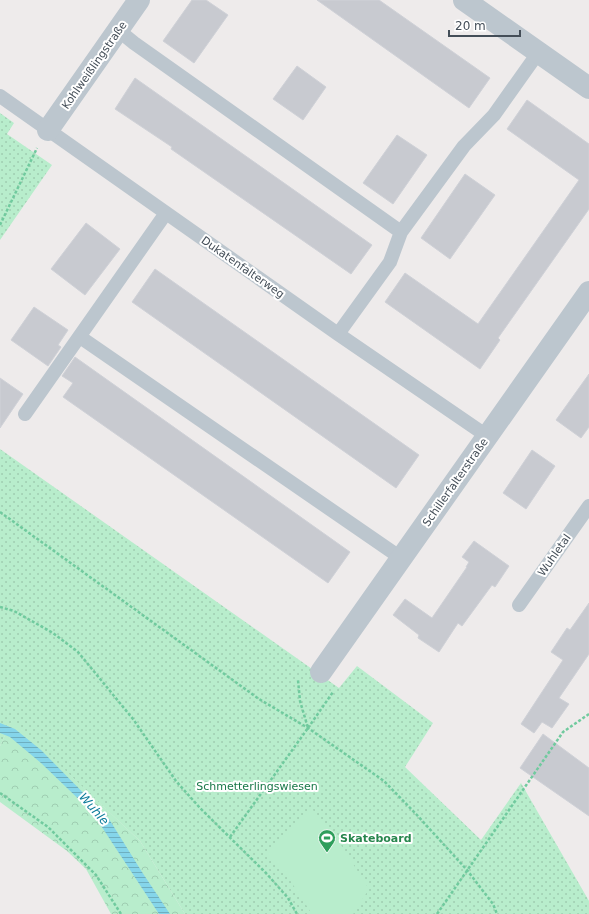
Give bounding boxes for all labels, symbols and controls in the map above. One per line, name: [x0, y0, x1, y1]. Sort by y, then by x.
scale bar: [449, 12, 520, 38]
street label: Kohlweißlingstraße: [59, 19, 130, 112]
text: 20 m: [455, 19, 486, 33]
street label: Dukatenfalterweg: [199, 234, 287, 301]
street label: Schillerfalterstraße: [420, 435, 491, 529]
street label: Wuhletal: [535, 532, 574, 579]
park label: Schmetterlingswiesen: [196, 780, 318, 793]
water label: Wuhle: [76, 790, 112, 828]
sports icon: Skateboard: [317, 828, 337, 853]
place label: Skateboard: [340, 832, 412, 845]

